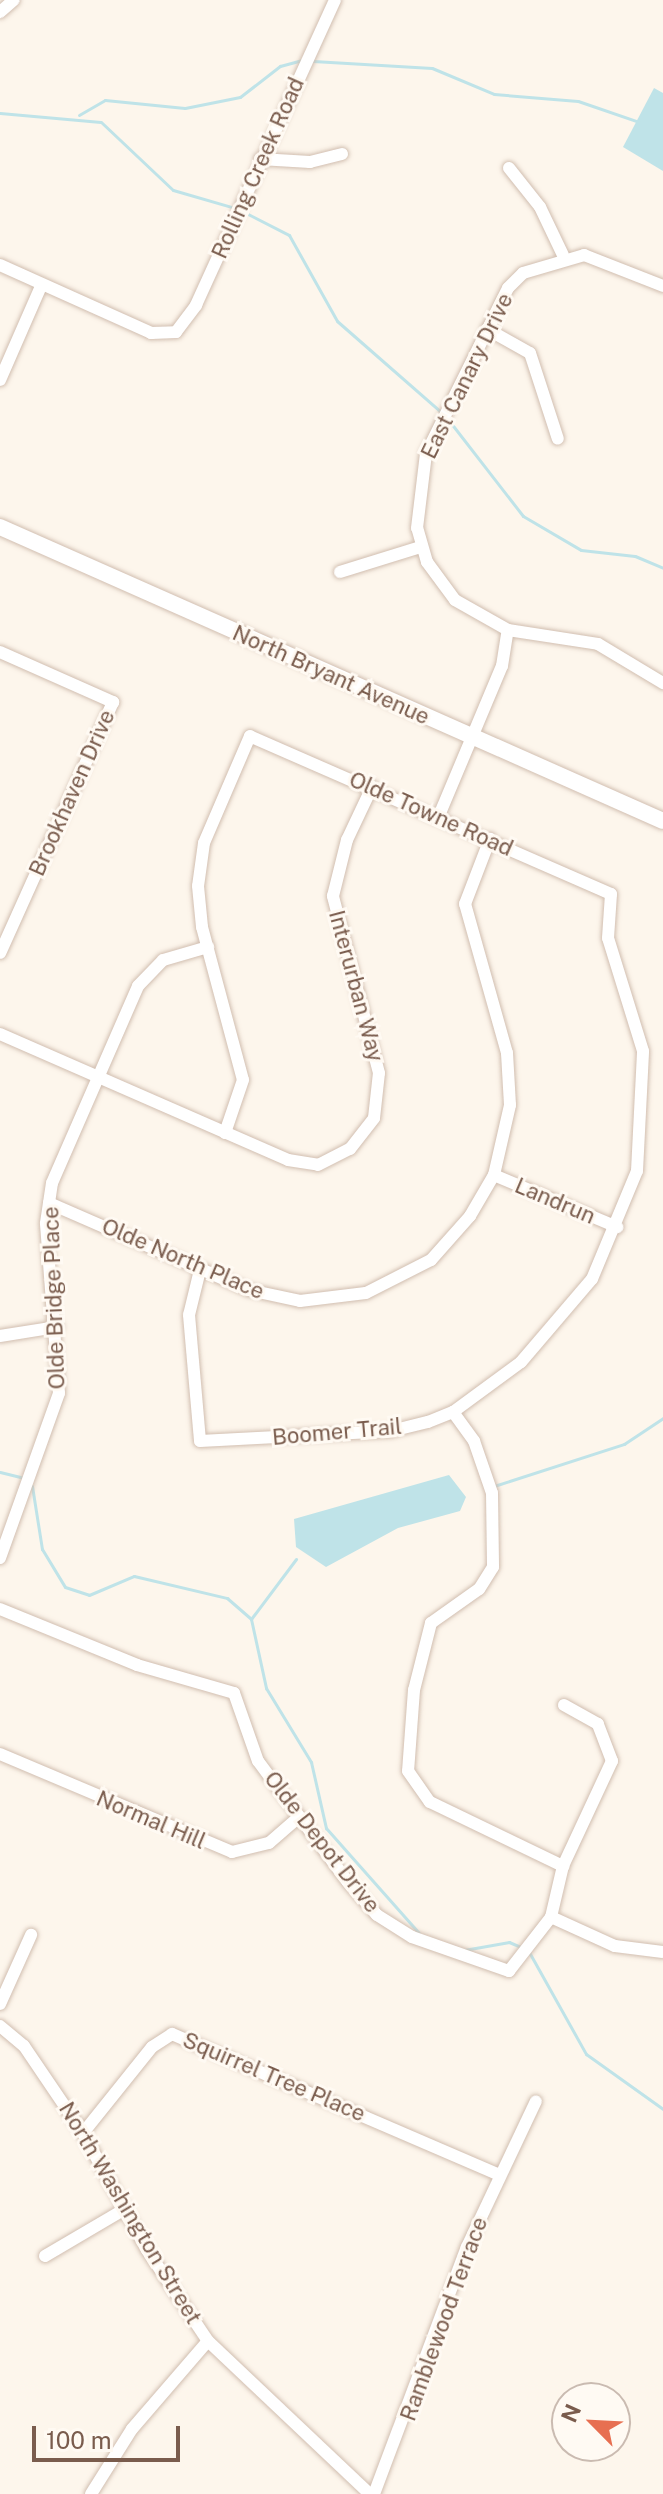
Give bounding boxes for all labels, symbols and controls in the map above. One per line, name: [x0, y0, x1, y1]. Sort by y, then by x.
street label: Rolling Creek Road: [206, 73, 310, 263]
street label: East Canary Drive: [415, 289, 519, 463]
street label: North Bryant Avenue: [228, 620, 434, 730]
street label: Brookhaven Drive: [24, 706, 120, 880]
street label: Olde Towne Road: [345, 766, 517, 862]
street label: Interurban Way: [323, 907, 389, 1065]
street label: Landrun: [511, 1172, 599, 1230]
street label: Olde Bridge Place: [38, 1206, 70, 1390]
street label: Olde North Place: [98, 1213, 268, 1305]
street label: Boomer Trail: [271, 1413, 403, 1451]
street label: Olde Depot Drive: [259, 1766, 385, 1918]
street label: Normal Hill: [92, 1785, 210, 1855]
street label: Squirrel Tree Place: [179, 2027, 369, 2127]
street label: North Washington Street: [53, 2097, 207, 2329]
street label: Ramblewood Terrace: [395, 2213, 493, 2425]
north arrow: [551, 2382, 631, 2462]
text: N: [556, 2400, 586, 2426]
scale bar: [36, 2410, 184, 2460]
text: 100 m: [46, 2426, 112, 2454]

